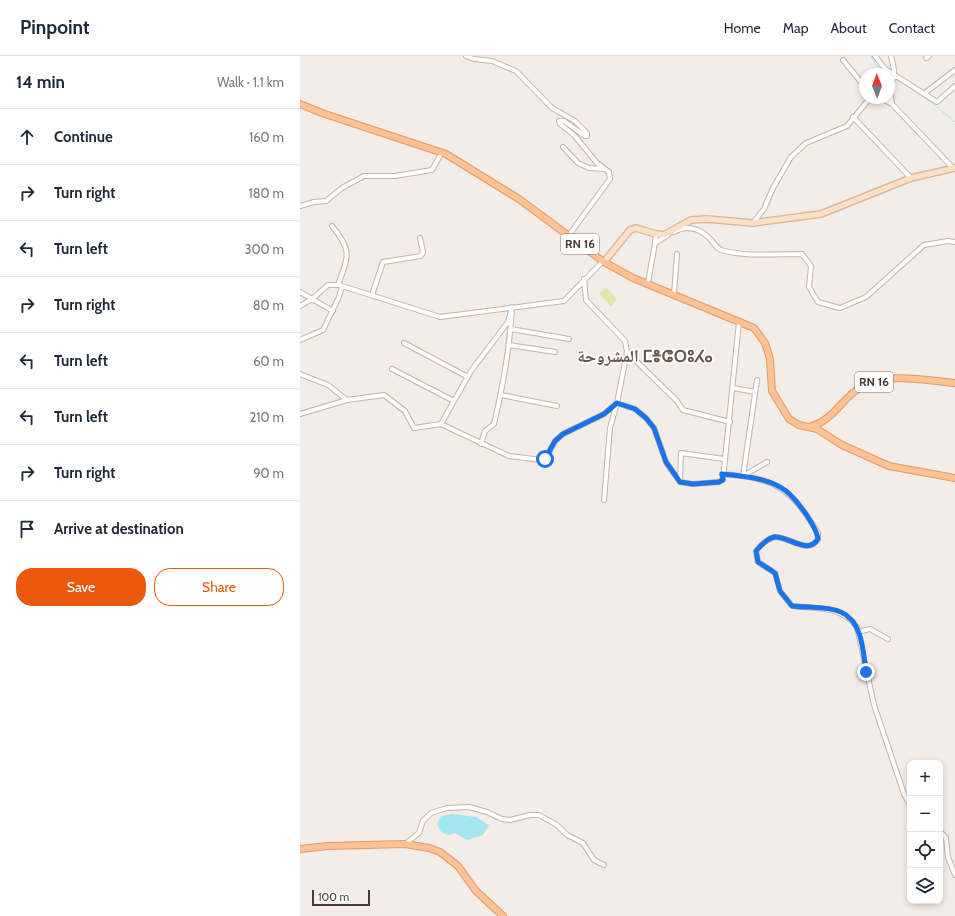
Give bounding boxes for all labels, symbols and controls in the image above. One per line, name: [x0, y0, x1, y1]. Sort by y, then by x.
text: Pinpoint: [20, 16, 89, 39]
text: Home: [724, 19, 761, 37]
text: Map: [783, 19, 808, 37]
text: About: [830, 19, 867, 37]
text: Contact: [889, 19, 935, 37]
north arrow: [859, 68, 895, 104]
text: 14 min: [16, 72, 65, 92]
text: Walk · 1.1 km: [217, 74, 284, 90]
icon: ahead: [16, 126, 38, 148]
text: Continue: [54, 128, 113, 146]
text: 160 m: [249, 129, 284, 145]
icon: right: [16, 182, 38, 204]
text: Turn right: [54, 184, 115, 202]
text: 180 m: [248, 185, 284, 201]
road number: RN 16: [561, 234, 599, 254]
icon: left: [16, 238, 38, 260]
text: Turn left: [54, 240, 108, 258]
text: 300 m: [244, 241, 284, 257]
icon: right: [16, 294, 38, 316]
text: Turn right: [54, 296, 115, 314]
text: 80 m: [253, 297, 284, 313]
district label: المشروحة ⵎⴻⵛⵔⵓⵃⴰ: [577, 346, 713, 366]
icon: left: [16, 350, 38, 372]
text: Turn left: [54, 352, 108, 370]
text: 60 m: [253, 353, 284, 369]
road number: RN 16: [855, 372, 893, 392]
icon: left: [16, 406, 38, 428]
text: Turn left: [54, 408, 108, 426]
text: 210 m: [250, 409, 284, 425]
route start: [536, 450, 554, 468]
icon: right: [16, 462, 38, 484]
text: Turn right: [54, 464, 115, 482]
text: 90 m: [253, 465, 284, 481]
icon: arrive: [16, 518, 38, 540]
text: Arrive at destination: [54, 520, 184, 538]
button: Save: [16, 568, 146, 606]
button: Share: [154, 568, 284, 606]
route end: [857, 663, 875, 681]
map controls: [907, 760, 943, 904]
button: +: [907, 760, 943, 796]
button: −: [907, 796, 943, 832]
button: locate: [907, 832, 943, 868]
button: layers: [907, 868, 943, 904]
scale bar: [312, 888, 370, 907]
text: 100 m: [318, 890, 349, 904]

